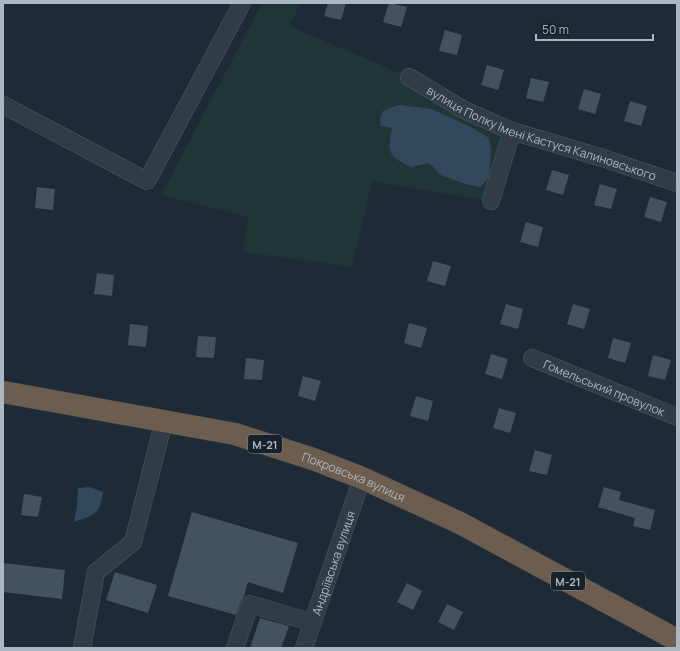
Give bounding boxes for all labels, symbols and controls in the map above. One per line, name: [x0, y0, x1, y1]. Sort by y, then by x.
scale bar: [536, 16, 653, 42]
text: 50 m: [542, 21, 569, 38]
street label: вулиця Полку Імені Кастуся Калиновського: [424, 81, 659, 184]
street label: Гомельський провулок: [541, 355, 669, 420]
road number: М-21: [248, 435, 282, 453]
street label: Покровська вулиця: [300, 448, 408, 505]
street label: Андріївська вулиця: [307, 508, 359, 617]
road number: М-21: [551, 572, 585, 590]

